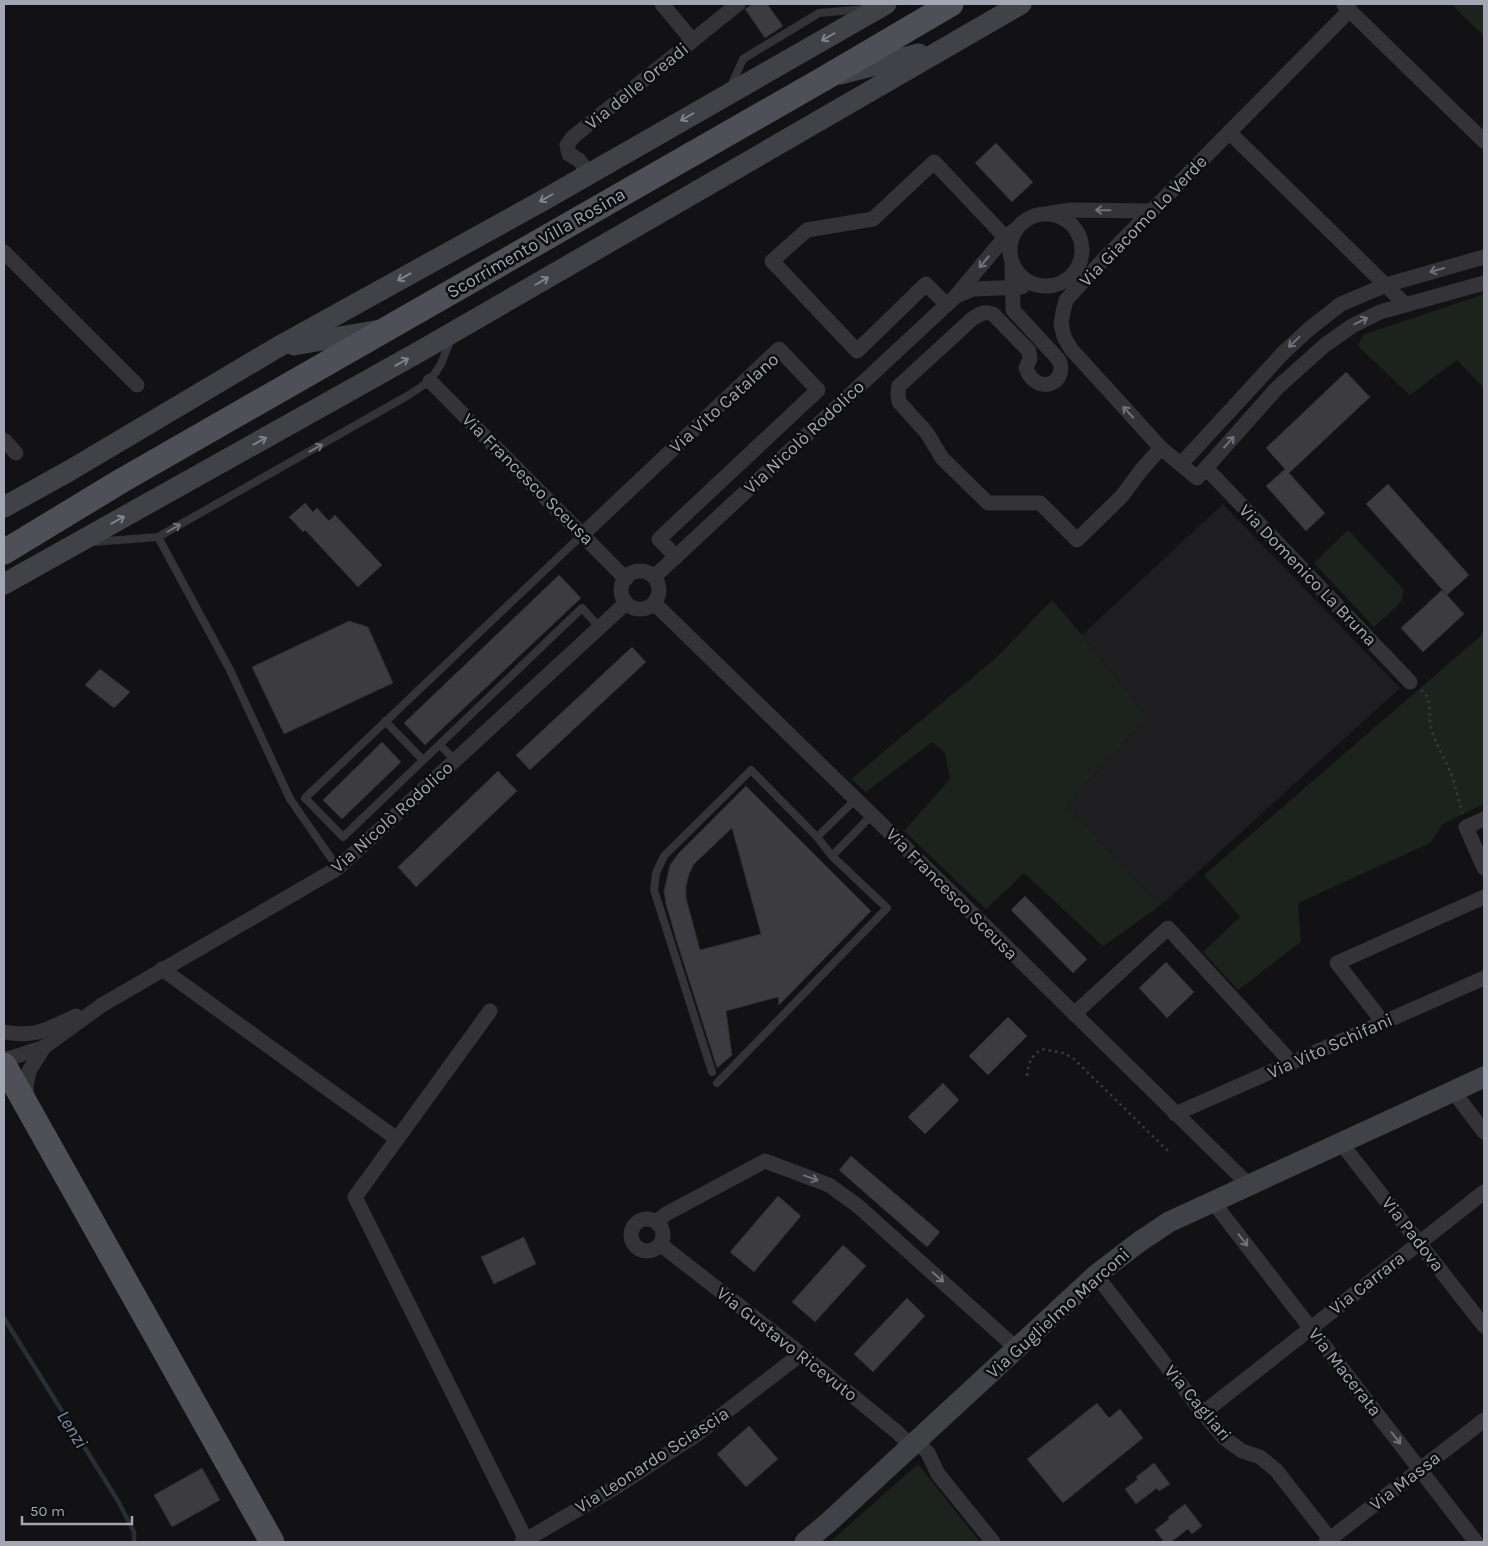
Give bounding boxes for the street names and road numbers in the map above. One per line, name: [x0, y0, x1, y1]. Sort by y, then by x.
street label: Via delle Oreadi: [581, 38, 693, 134]
street label: Via Giacomo Lo Verde: [1075, 151, 1211, 291]
street label: Scorrimento Villa Rosina: [443, 183, 629, 303]
street label: Via Vito Catalano: [665, 348, 783, 458]
street label: Via Nicolò Rodolico: [739, 376, 869, 498]
street label: Via Francesco Sceusa: [457, 408, 599, 550]
street label: Via Domenico La Bruna: [1234, 499, 1382, 651]
street label: Via Nicolò Rodolico: [326, 756, 458, 878]
street label: Via Francesco Sceusa: [881, 823, 1023, 965]
street label: Via Vito Schifani: [1264, 1009, 1396, 1083]
street label: Via Padova: [1377, 1192, 1449, 1276]
street label: Via Guglielmo Marconi: [982, 1243, 1134, 1383]
street label: Via Carrara: [1325, 1247, 1409, 1319]
street label: Via Gustavo Ricevuto: [712, 1282, 862, 1406]
street label: Via Macerata: [1304, 1323, 1386, 1421]
street label: Via Cagliari: [1160, 1360, 1236, 1446]
street label: Via Leonardo Sciascia: [571, 1402, 733, 1518]
street label: Via Massa: [1365, 1447, 1445, 1515]

